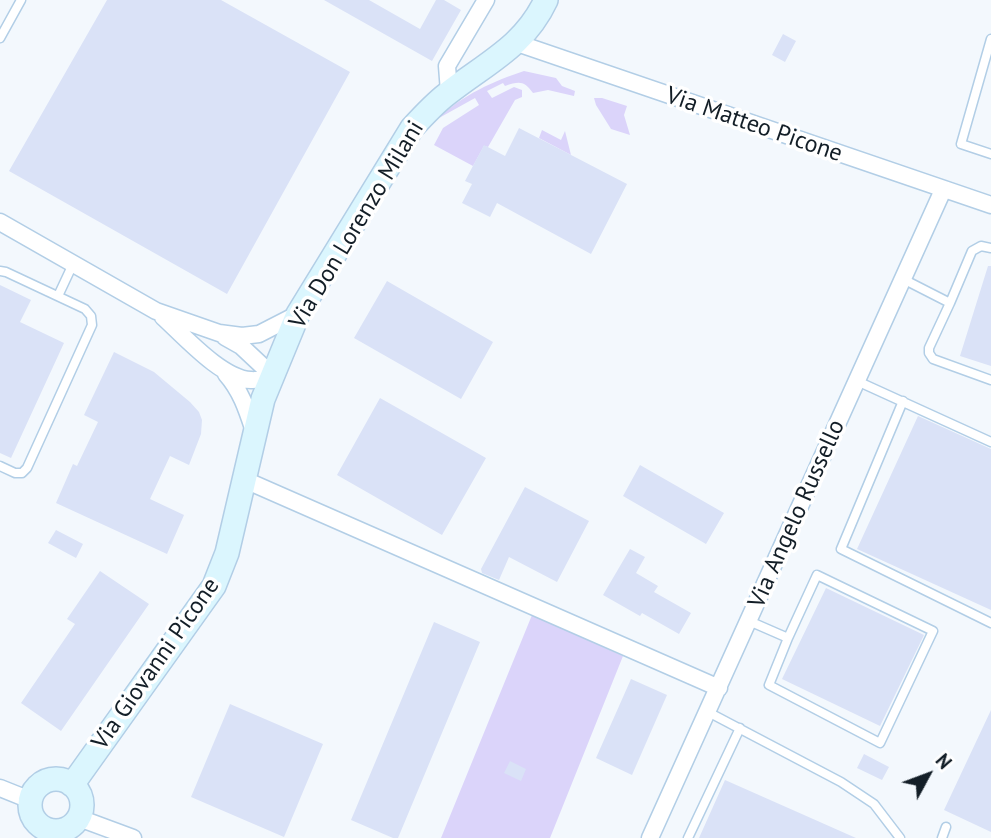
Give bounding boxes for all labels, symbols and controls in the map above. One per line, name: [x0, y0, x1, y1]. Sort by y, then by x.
street label: Via Matteo Picone: [662, 81, 846, 169]
street label: Via Don Lorenzo Milani: [284, 116, 430, 334]
street label: Via Angelo Russello: [743, 415, 851, 613]
street label: Via Giovanni Picone: [86, 573, 226, 755]
north arrow: [893, 740, 963, 810]
text: N: [931, 749, 957, 774]

